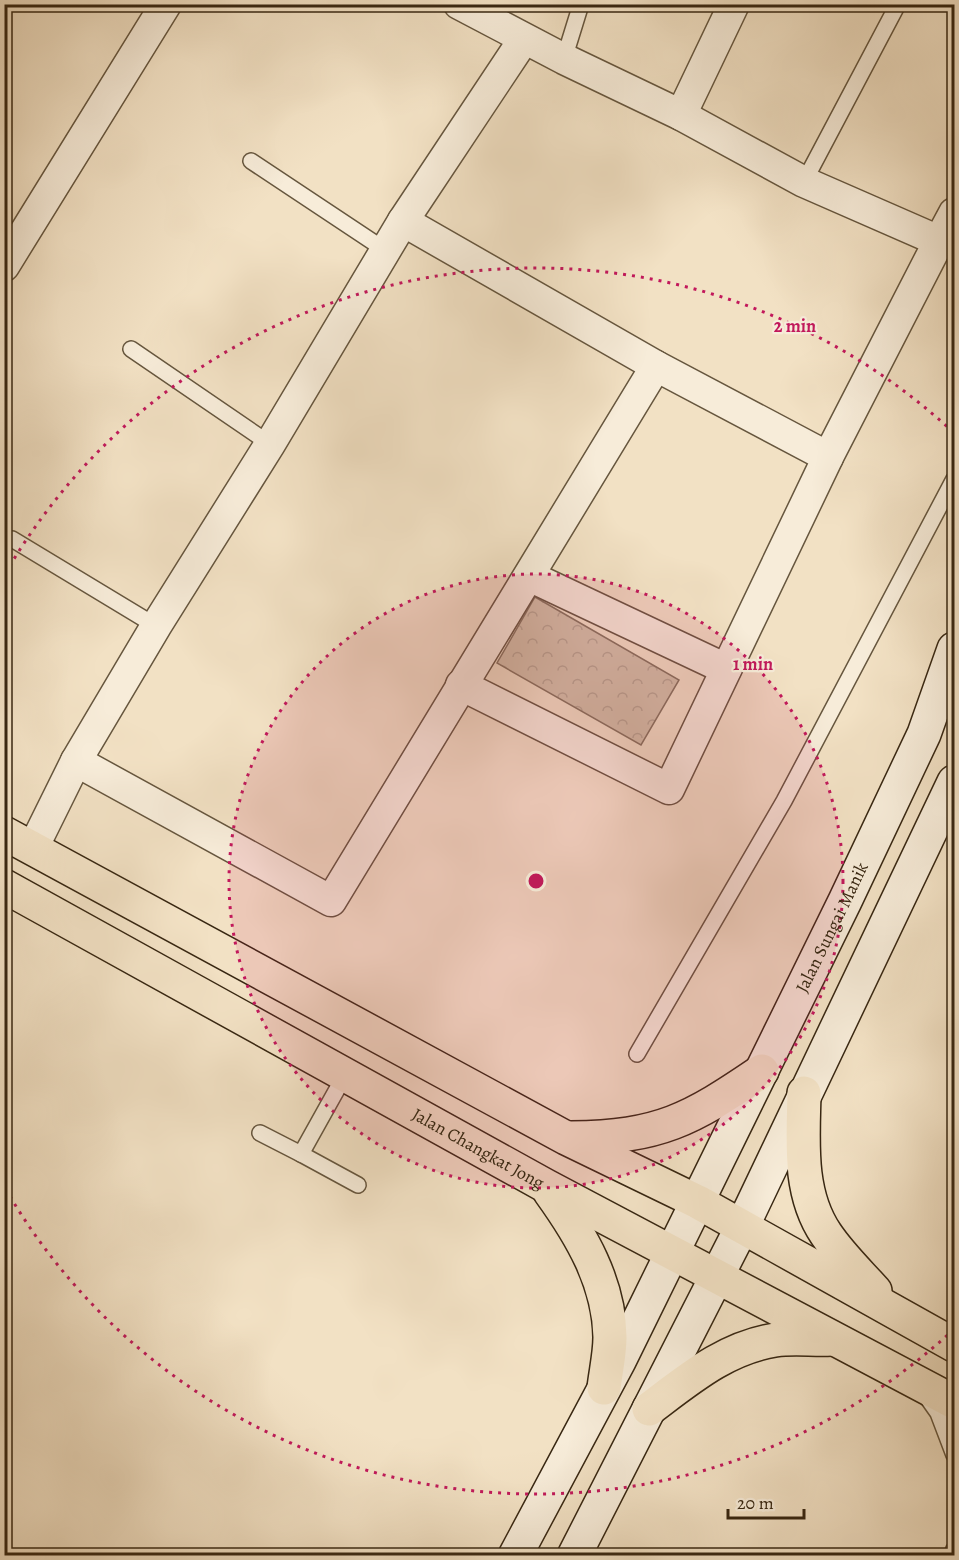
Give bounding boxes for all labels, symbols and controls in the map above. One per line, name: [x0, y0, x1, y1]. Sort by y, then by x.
text: 2 min: [774, 314, 816, 338]
text: 1 min: [733, 652, 773, 676]
street label: Jalan Sungai Manik: [790, 858, 874, 997]
centre of rings: [526, 871, 546, 891]
street label: Jalan Changkat Jong: [408, 1102, 549, 1195]
scale bar: [728, 1482, 804, 1520]
text: 20 m: [737, 1491, 774, 1515]

